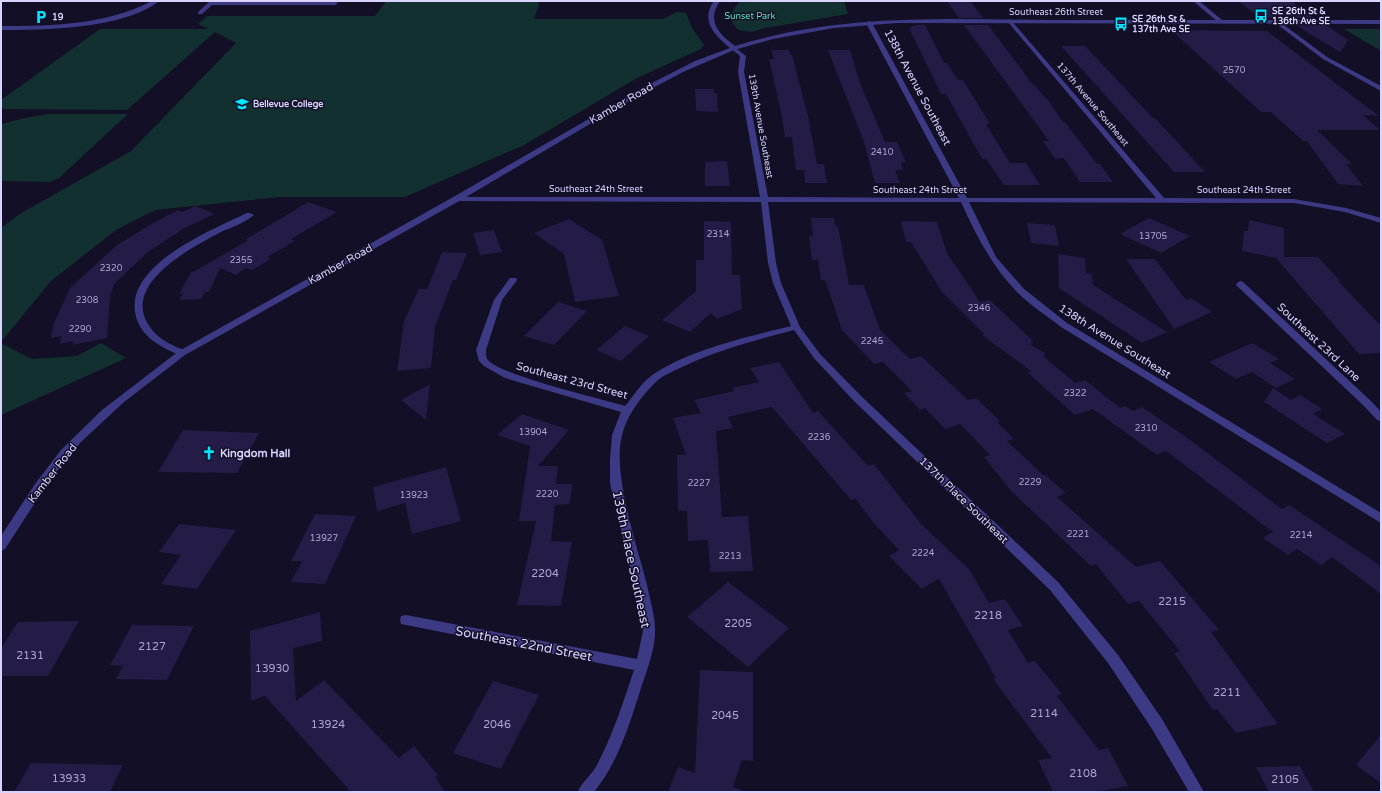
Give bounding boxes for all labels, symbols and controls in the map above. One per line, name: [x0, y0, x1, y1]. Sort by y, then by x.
place label: SE 26th St & 136th Ave SE: [1272, 6, 1330, 27]
street label: Southeast 26th Street: [1009, 7, 1104, 18]
bus stop icon: SE 26th St & 136th Ave SE: [1253, 8, 1269, 24]
parking icon: 19: [33, 9, 49, 25]
park label: Sunset Park: [725, 11, 776, 22]
place label: 19: [52, 12, 64, 23]
place label: SE 26th St & 137th Ave SE: [1132, 14, 1190, 35]
bus stop icon: SE 26th St & 137th Ave SE: [1113, 16, 1129, 32]
street label: 138th Avenue Southeast: [881, 27, 954, 148]
street label: 137th Avenue Southeast: [1054, 60, 1131, 149]
house number: 2570: [1223, 65, 1246, 76]
street label: 139th Avenue Southeast: [746, 73, 775, 180]
street label: Kamber Road: [587, 80, 656, 127]
school or university icon: Bellevue College: [234, 96, 250, 112]
place label: Bellevue College: [253, 99, 323, 110]
house number: 2410: [871, 147, 894, 158]
street label: Southeast 24th Street: [549, 184, 644, 195]
street label: Southeast 24th Street: [873, 185, 968, 196]
street label: Southeast 24th Street: [1197, 185, 1292, 196]
house number: 2314: [707, 229, 730, 240]
house number: 13705: [1139, 231, 1167, 242]
street label: Kamber Road: [306, 241, 375, 287]
house number: 2355: [230, 255, 253, 266]
house number: 2320: [100, 263, 123, 274]
house number: 2308: [76, 295, 99, 306]
street label: Southeast 23rd Lane: [1274, 300, 1363, 384]
street label: 138th Avenue Southeast: [1056, 302, 1173, 381]
house number: 2346: [968, 303, 991, 314]
house number: 2290: [69, 324, 92, 335]
house number: 2245: [861, 336, 884, 347]
street label: Southeast 23rd Street: [515, 359, 629, 402]
house number: 2322: [1064, 388, 1086, 399]
house number: 2310: [1135, 423, 1158, 434]
house number: 13904: [519, 427, 547, 438]
house number: 2236: [808, 432, 831, 443]
street label: Kamber Road: [25, 441, 80, 505]
church icon: Kingdom Hall: [201, 445, 217, 461]
place label: Kingdom Hall: [220, 447, 291, 461]
street label: 137th Place Southeast: [916, 455, 1011, 546]
house number: 2229: [1019, 477, 1042, 488]
house number: 2227: [688, 478, 711, 489]
house number: 2220: [536, 489, 559, 500]
street label: 139th Place Southeast: [609, 489, 653, 629]
house number: 13923: [400, 490, 428, 501]
house number: 2221: [1067, 529, 1089, 540]
house number: 2214: [1290, 530, 1313, 541]
house number: 13927: [310, 533, 338, 544]
house number: 2224: [912, 548, 935, 559]
house number: 2213: [719, 551, 741, 562]
house number: 2204: [531, 567, 559, 580]
house number: 2215: [1158, 595, 1186, 608]
house number: 2218: [974, 609, 1002, 622]
house number: 2205: [724, 617, 752, 630]
street label: Southeast 22nd Street: [454, 623, 594, 665]
house number: 2127: [138, 640, 166, 653]
house number: 2131: [16, 649, 44, 662]
house number: 13930: [255, 662, 289, 675]
house number: 2211: [1213, 686, 1241, 699]
house number: 2114: [1030, 707, 1058, 720]
house number: 2045: [711, 709, 739, 722]
house number: 13924: [311, 718, 345, 731]
house number: 2046: [483, 718, 511, 731]
house number: 2108: [1069, 767, 1097, 780]
house number: 13933: [52, 772, 86, 785]
house number: 2105: [1271, 773, 1299, 786]

